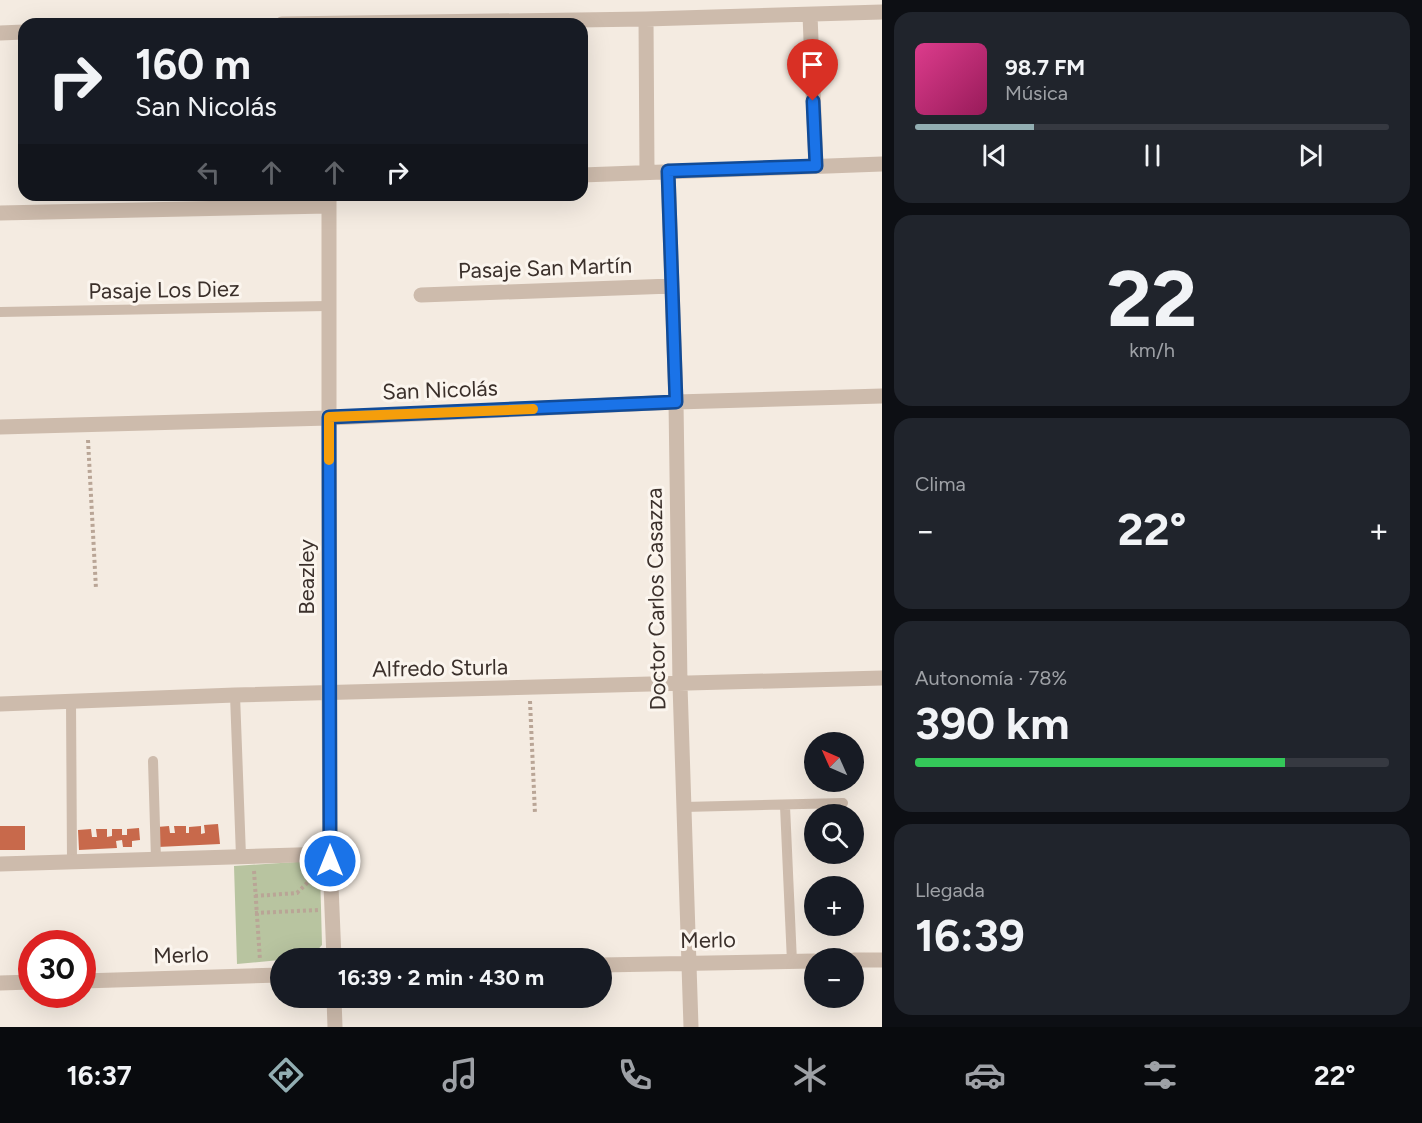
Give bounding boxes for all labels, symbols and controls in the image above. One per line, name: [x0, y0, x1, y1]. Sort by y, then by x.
text: 160 m: [135, 39, 251, 90]
pin: [787, 39, 838, 101]
icon: right: [36, 42, 114, 120]
icon: arrive: [796, 48, 829, 81]
text: 98.7 FM: [1005, 54, 1085, 81]
text: Música: [1005, 81, 1068, 105]
text: San Nicolás: [135, 90, 277, 123]
icon: previous: [978, 139, 1011, 172]
icon: pause: [1136, 139, 1169, 172]
icon: next: [1294, 139, 1327, 172]
icon: left: [192, 156, 225, 189]
icon: ahead: [255, 156, 288, 189]
icon: ahead: [318, 156, 351, 189]
icon: right: [381, 156, 414, 189]
street label: Pasaje San Martín: [458, 251, 632, 285]
text: 22: [1107, 252, 1197, 346]
street label: Pasaje Los Diez: [88, 275, 240, 305]
text: km/h: [1129, 338, 1175, 362]
street label: San Nicolás: [382, 374, 498, 406]
text: Clima: [915, 472, 966, 496]
street label: Doctor Carlos Casazza: [641, 487, 671, 711]
text: 22°: [1117, 502, 1187, 556]
text: −: [915, 511, 936, 550]
text: +: [1368, 511, 1389, 550]
street label: Beazley: [293, 539, 320, 615]
street label: Alfredo Sturla: [372, 653, 508, 683]
text: Autonomía · 78%: [915, 666, 1067, 690]
text: 390 km: [915, 696, 1069, 750]
north arrow: [804, 732, 864, 792]
map controls: [804, 732, 864, 1008]
button: search: [804, 804, 864, 864]
position arrow: [298, 829, 362, 893]
button: +: [804, 876, 864, 936]
text: Llegada: [915, 878, 985, 902]
text: 16:39: [915, 908, 1025, 962]
street label: Merlo: [680, 926, 736, 954]
speed limit sign: 30: [18, 930, 96, 1008]
street label: Merlo: [153, 941, 209, 969]
button: −: [804, 948, 864, 1008]
text: 16:39 · 2 min · 430 m: [338, 964, 544, 991]
icon: directions: [265, 1054, 307, 1096]
icon: music: [439, 1054, 481, 1096]
icon: phone: [614, 1054, 656, 1096]
icon: climate: [789, 1054, 831, 1096]
icon: car: [964, 1054, 1006, 1096]
icon: filters: [1139, 1054, 1181, 1096]
text: 16:37: [66, 1059, 132, 1092]
text: 22°: [1314, 1059, 1356, 1092]

